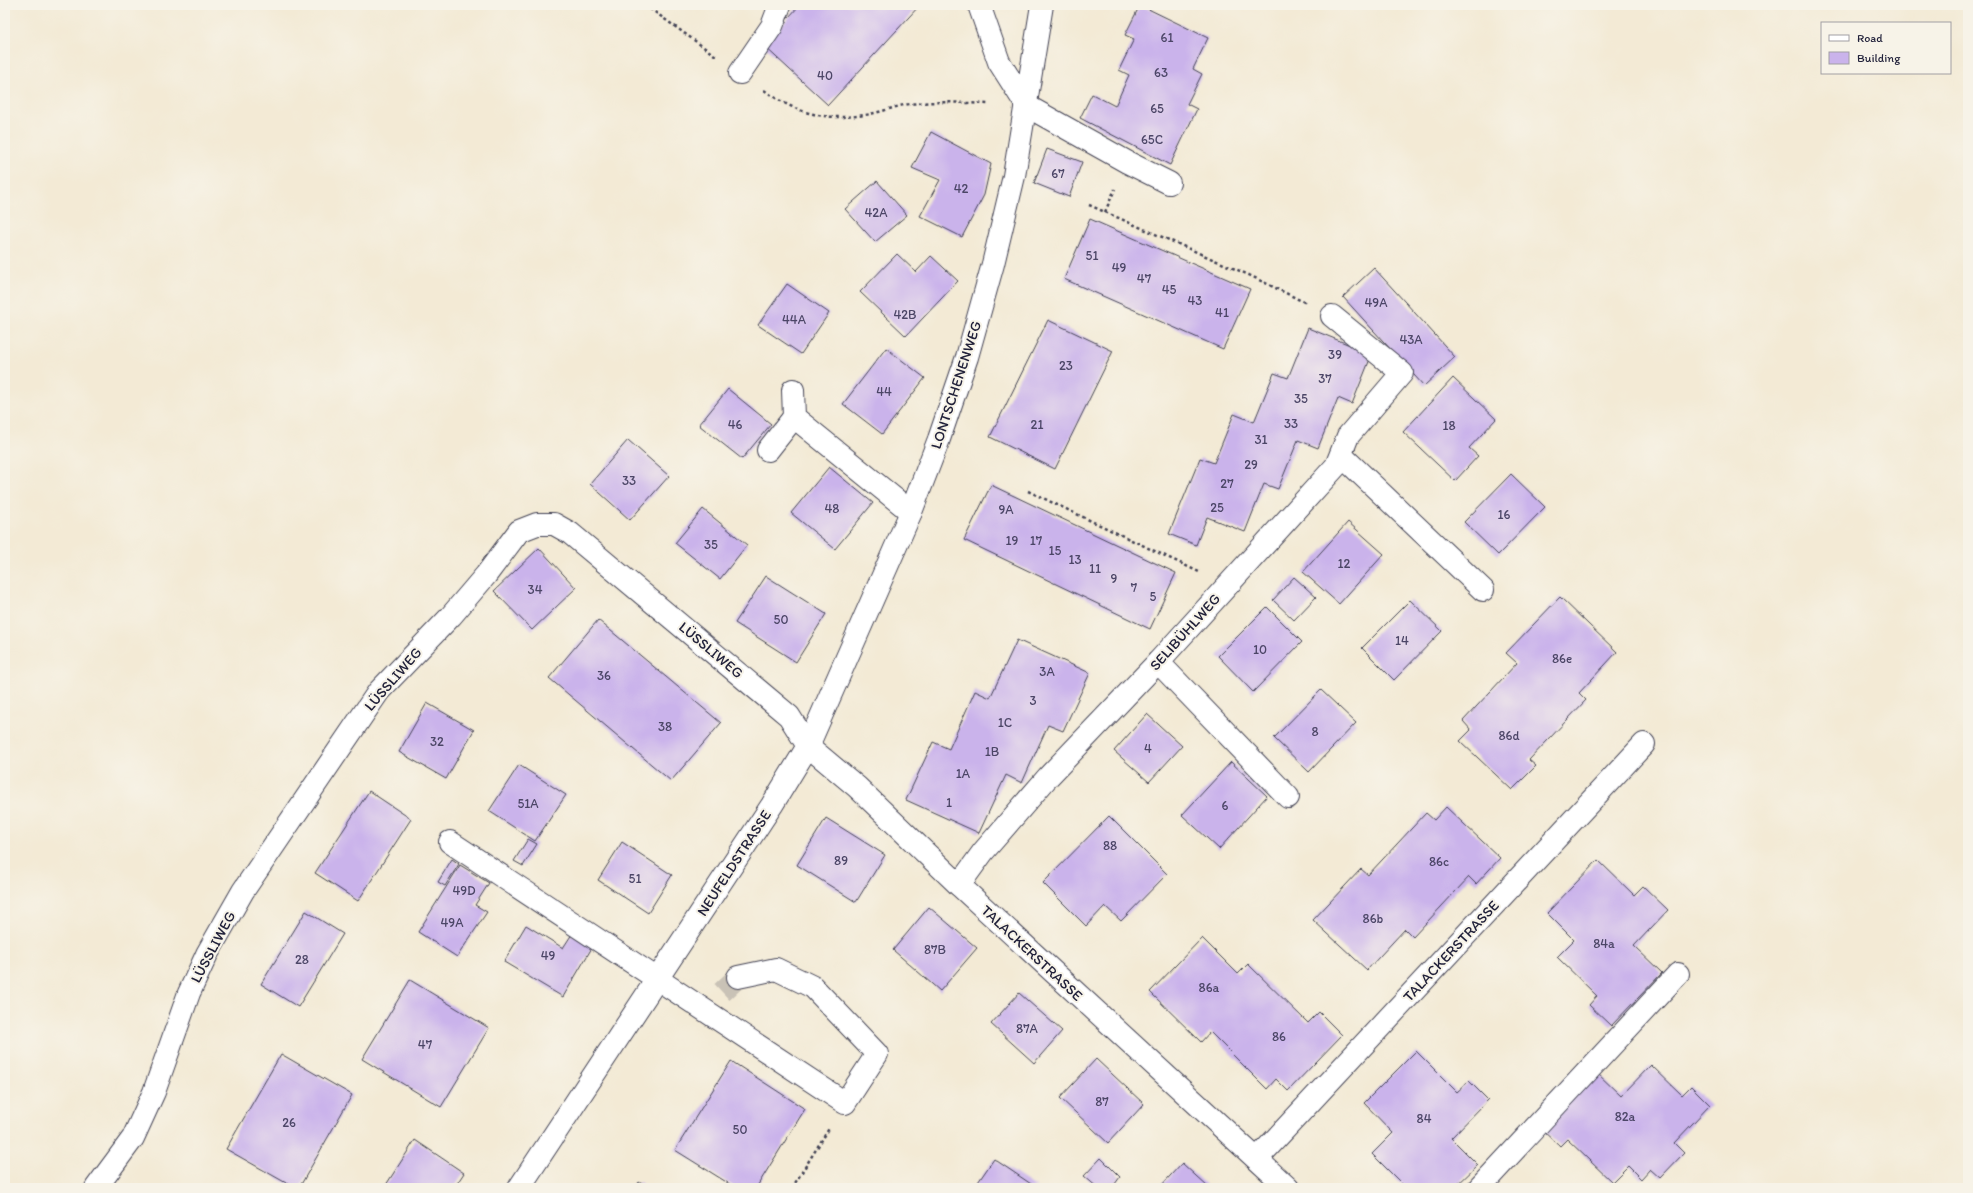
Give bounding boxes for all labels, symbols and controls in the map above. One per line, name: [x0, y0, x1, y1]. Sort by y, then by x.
legend: [1821, 22, 1951, 74]
house number: 61: [1161, 30, 1173, 45]
text: Road: [1857, 31, 1883, 45]
text: Building: [1857, 51, 1901, 65]
house number: 63: [1154, 65, 1168, 80]
house number: 40: [817, 68, 833, 83]
house number: 65: [1150, 101, 1164, 116]
house number: 65C: [1141, 132, 1163, 147]
house number: 67: [1051, 166, 1065, 181]
house number: 42: [954, 181, 968, 196]
house number: 42A: [865, 205, 888, 220]
house number: 51: [1086, 248, 1098, 263]
house number: 49: [1112, 260, 1127, 275]
house number: 47: [1137, 271, 1152, 286]
house number: 45: [1162, 282, 1176, 297]
house number: 43: [1188, 293, 1202, 308]
house number: 49A: [1365, 295, 1388, 310]
house number: 41: [1215, 305, 1229, 320]
house number: 42B: [893, 307, 917, 322]
house number: 44A: [782, 312, 807, 327]
street label: LONTSCHENENWEG: [927, 319, 985, 451]
house number: 43A: [1399, 332, 1423, 347]
house number: 39: [1328, 347, 1342, 362]
house number: 23: [1059, 358, 1073, 373]
house number: 37: [1318, 371, 1332, 386]
house number: 44: [876, 384, 892, 399]
house number: 35: [1294, 391, 1308, 406]
house number: 33: [1284, 416, 1298, 431]
house number: 46: [728, 417, 742, 432]
house number: 21: [1031, 417, 1043, 432]
house number: 18: [1442, 418, 1456, 433]
house number: 31: [1254, 432, 1268, 447]
house number: 29: [1244, 457, 1258, 472]
house number: 33: [622, 473, 636, 488]
house number: 27: [1220, 476, 1234, 491]
house number: 25: [1210, 500, 1224, 515]
house number: 48: [825, 501, 839, 516]
house number: 9A: [998, 502, 1014, 517]
house number: 16: [1498, 507, 1511, 522]
house number: 19: [1006, 533, 1019, 548]
house number: 17: [1030, 533, 1043, 548]
house number: 35: [704, 537, 718, 552]
house number: 15: [1049, 543, 1062, 558]
house number: 13: [1068, 552, 1082, 567]
house number: 12: [1338, 556, 1351, 571]
house number: 11: [1089, 561, 1101, 576]
house number: 9: [1111, 571, 1118, 586]
house number: 7: [1131, 580, 1138, 595]
house number: 34: [528, 582, 543, 597]
house number: 5: [1150, 589, 1157, 604]
street label: SELIBÜHLWEG: [1146, 590, 1224, 674]
house number: 50: [774, 612, 788, 627]
street label: LÜSSLIWEG: [675, 618, 747, 682]
house number: 14: [1395, 633, 1409, 648]
house number: 10: [1253, 642, 1267, 657]
street label: LÜSSLIWEG: [360, 643, 426, 715]
house number: 86e: [1552, 651, 1572, 666]
house number: 3A: [1039, 664, 1055, 679]
house number: 36: [597, 668, 611, 683]
house number: 3: [1029, 693, 1037, 708]
house number: 1C: [998, 715, 1012, 730]
house number: 38: [658, 719, 672, 734]
house number: 8: [1311, 724, 1319, 739]
house number: 86d: [1498, 728, 1520, 743]
house number: 32: [430, 734, 444, 749]
house number: 4: [1144, 741, 1152, 756]
house number: 1B: [985, 744, 999, 759]
house number: 1A: [956, 766, 971, 781]
house number: 1: [946, 795, 952, 810]
house number: 51A: [517, 796, 539, 811]
house number: 6: [1222, 798, 1229, 813]
street label: NEUFELDSTRASSE: [693, 807, 775, 919]
house number: 88: [1103, 838, 1117, 853]
house number: 89: [834, 853, 848, 868]
house number: 86c: [1429, 854, 1449, 869]
house number: 51: [629, 871, 641, 886]
house number: 49D: [452, 883, 476, 898]
street label: TALACKERSTRASSE: [1399, 897, 1503, 1005]
street label: TALACKERSTRASSE: [978, 901, 1086, 1005]
street label: LÜSSLIWEG: [187, 908, 239, 986]
house number: 86b: [1363, 911, 1384, 926]
house number: 49A: [441, 915, 464, 930]
house number: 84a: [1593, 936, 1615, 951]
house number: 87B: [924, 942, 946, 957]
house number: 49: [541, 948, 556, 963]
house number: 28: [295, 952, 309, 967]
house number: 86a: [1199, 980, 1220, 995]
house number: 87A: [1016, 1021, 1039, 1036]
house number: 86: [1272, 1029, 1286, 1044]
house number: 47: [418, 1037, 433, 1052]
house number: 87: [1095, 1094, 1109, 1109]
house number: 82a: [1615, 1109, 1636, 1124]
house number: 84: [1417, 1111, 1432, 1126]
house number: 26: [282, 1115, 296, 1130]
house number: 50: [733, 1122, 747, 1137]

